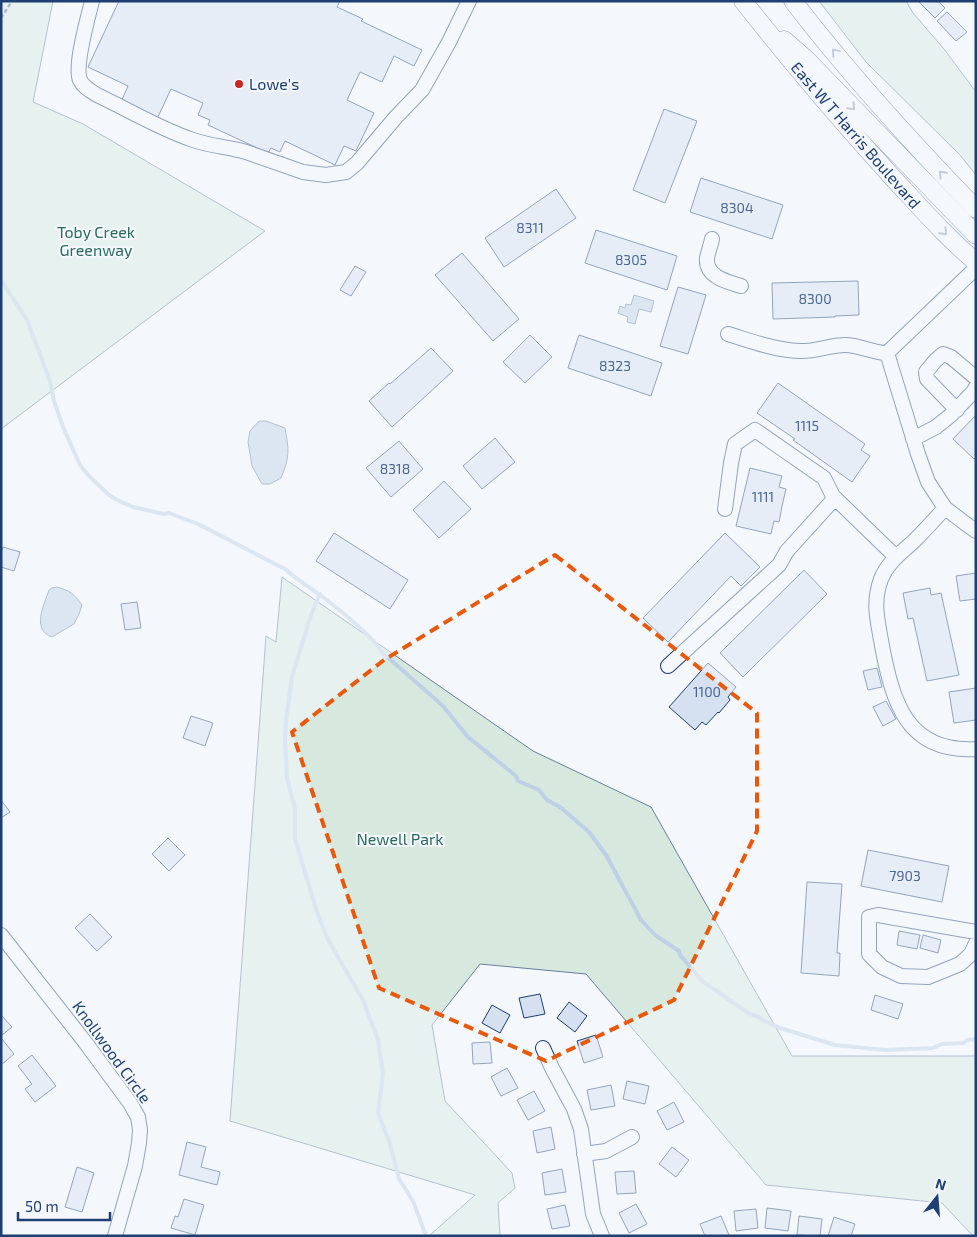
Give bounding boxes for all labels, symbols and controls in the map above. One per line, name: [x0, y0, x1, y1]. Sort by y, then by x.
one-way arrow: [831, 49, 840, 58]
street label: East W T Harris Boulevard: [788, 58, 925, 212]
place label: Lowe's: [249, 74, 299, 93]
marker: Lowe's: [233, 78, 245, 90]
one-way arrow: [847, 101, 856, 110]
one-way arrow: [939, 171, 948, 180]
house number: 8304: [720, 199, 754, 216]
house number: 8311: [516, 219, 544, 236]
park label: Toby Creek Greenway: [57, 222, 135, 259]
one-way arrow: [938, 226, 947, 235]
house number: 8305: [615, 251, 647, 268]
house number: 8300: [798, 290, 832, 307]
house number: 8323: [599, 357, 631, 374]
house number: 1115: [795, 417, 819, 434]
house number: 8318: [380, 460, 410, 477]
house number: 1111: [752, 488, 774, 505]
house number: 1100: [693, 683, 721, 700]
park label: Newell Park: [357, 829, 444, 848]
house number: 7903: [889, 867, 921, 884]
street label: Knollwood Circle: [69, 997, 156, 1106]
north arrow: [912, 1172, 962, 1222]
text: N: [934, 1174, 948, 1194]
scale bar: [18, 1190, 110, 1222]
text: 50 m: [25, 1197, 59, 1215]

